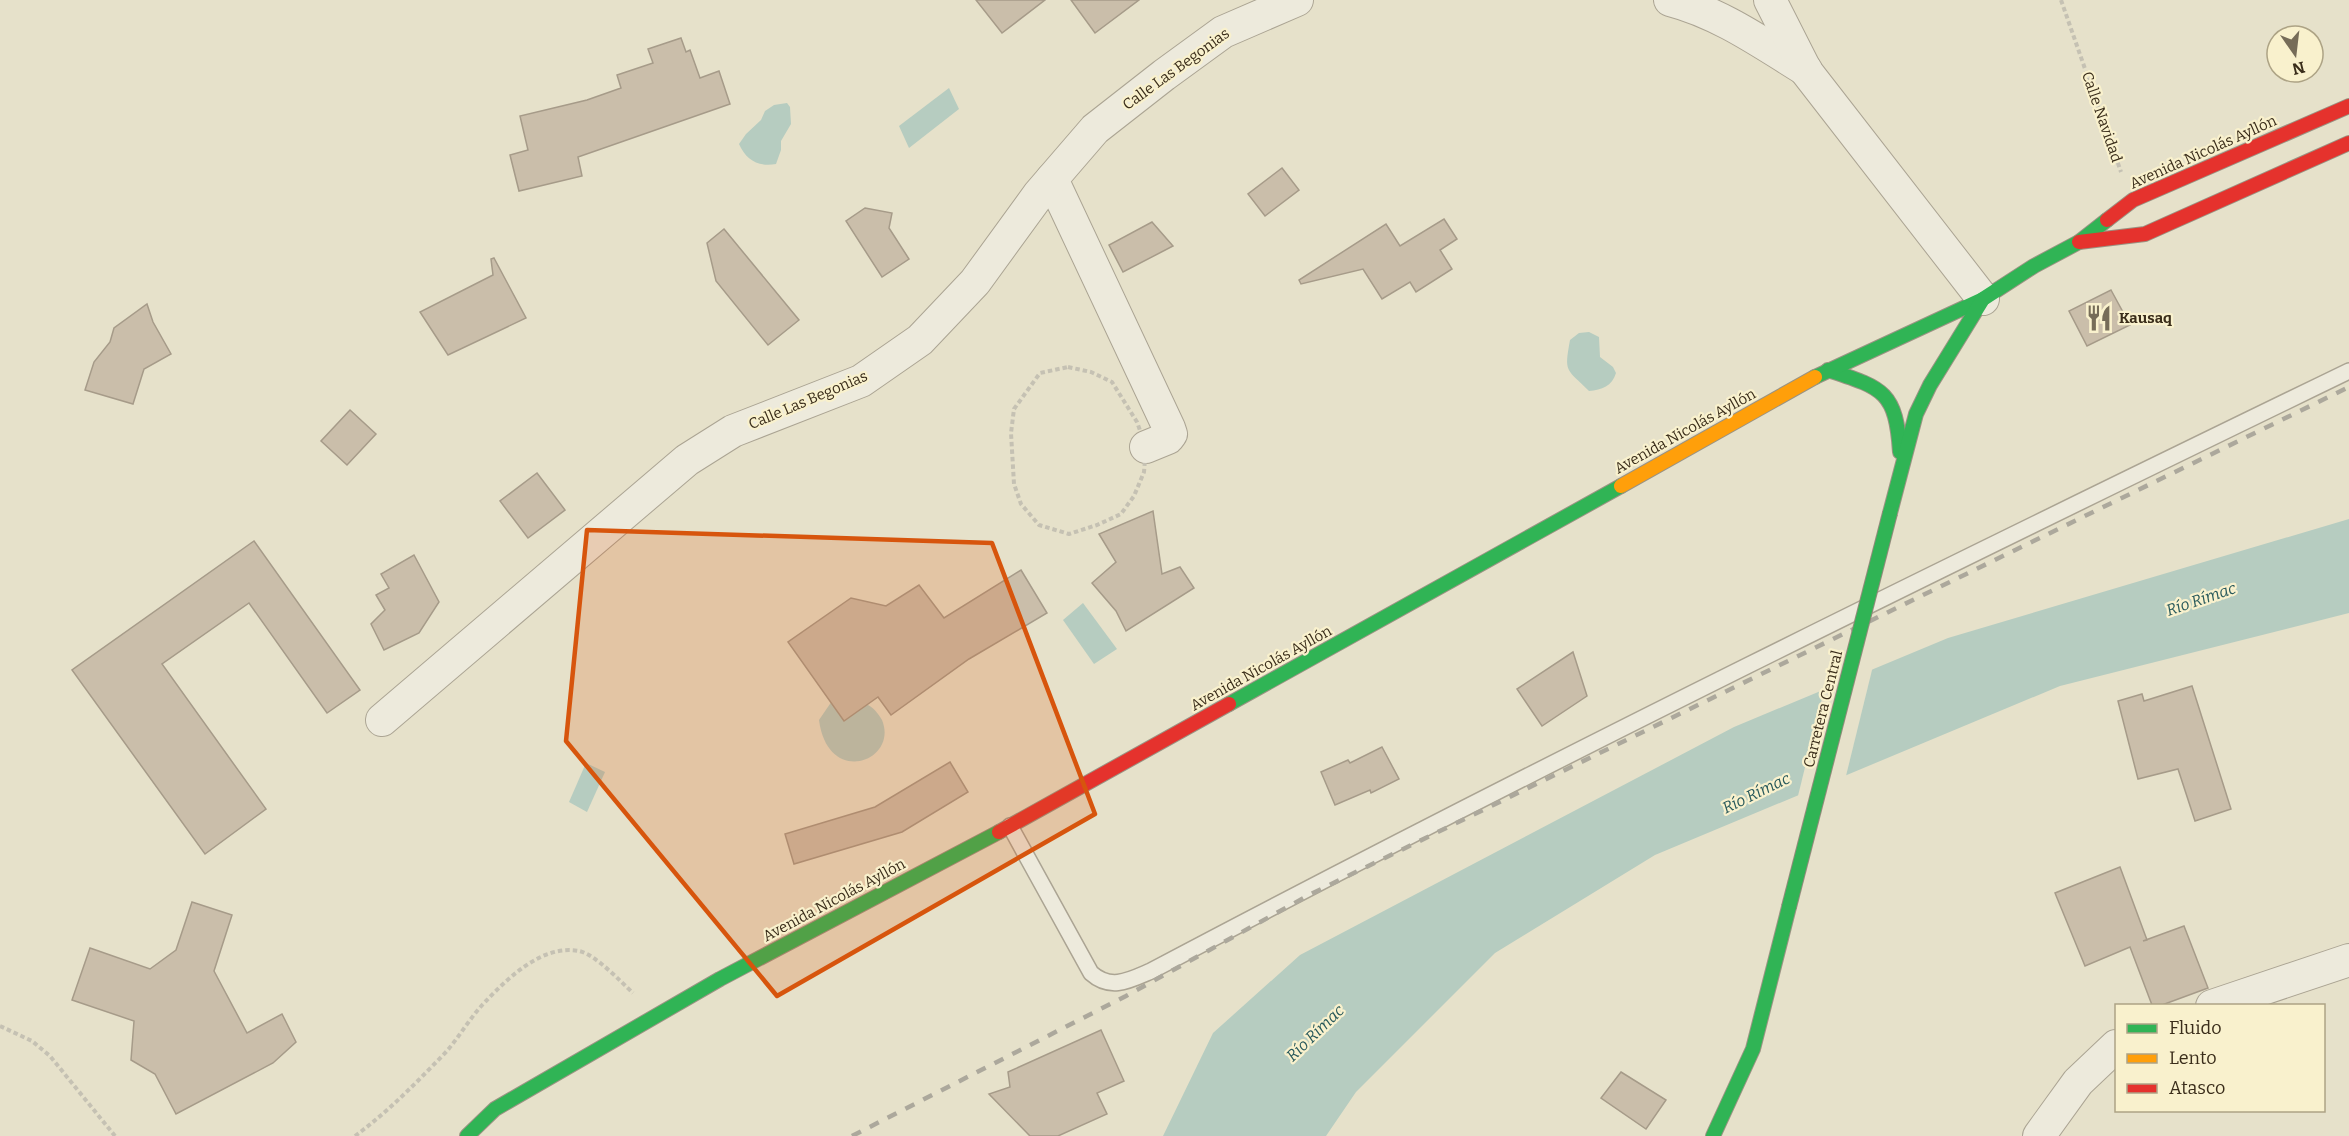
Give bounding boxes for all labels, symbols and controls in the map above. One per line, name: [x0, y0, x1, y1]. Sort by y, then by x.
street label: Calle Las Begonias: [1119, 24, 1233, 114]
north arrow: [2265, 24, 2325, 84]
text: N: [2290, 57, 2307, 79]
street label: Calle Navidad: [2078, 69, 2126, 165]
street label: Avenida Nicolás Ayllón: [2127, 111, 2280, 193]
restaurant icon: Kausaq: [2084, 303, 2114, 333]
place label: Kausaq: [2119, 309, 2172, 327]
street label: Calle Las Begonias: [746, 367, 870, 433]
street label: Avenida Nicolás Ayllón: [1611, 384, 1759, 477]
water label: Río Rímac: [2164, 578, 2239, 620]
street label: Avenida Nicolás Ayllón: [1187, 621, 1335, 714]
street label: Carretera Central: [1800, 648, 1846, 770]
water label: Río Rímac: [1719, 768, 1793, 817]
street label: Avenida Nicolás Ayllón: [760, 855, 909, 945]
water label: Río Rímac: [1282, 1001, 1348, 1065]
legend: [2115, 1004, 2325, 1112]
text: Fluido: [2169, 1017, 2222, 1039]
text: Lento: [2169, 1047, 2217, 1069]
text: Atasco: [2169, 1077, 2225, 1099]

